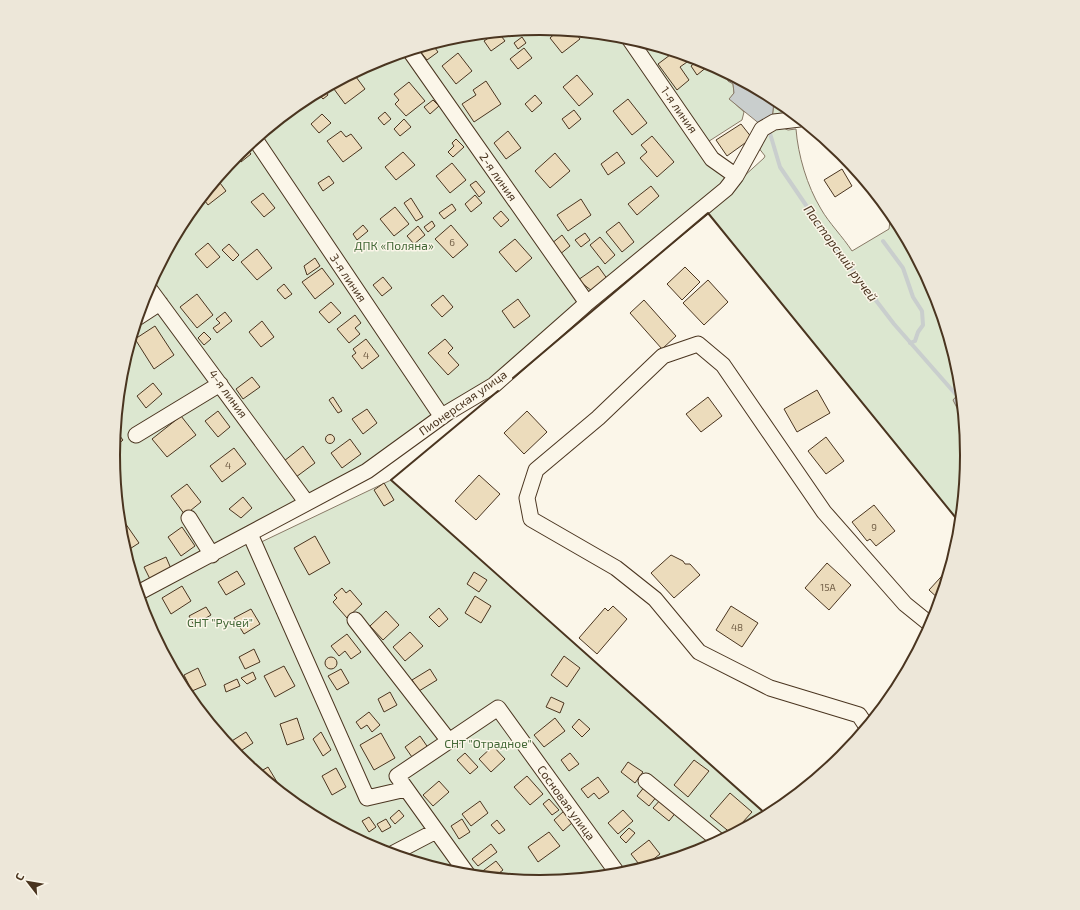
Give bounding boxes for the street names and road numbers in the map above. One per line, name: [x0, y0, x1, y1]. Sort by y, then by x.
street label: 1-я линия: [659, 83, 701, 135]
street label: 2-я линия: [477, 150, 521, 203]
street label: 3-я линия: [327, 250, 370, 304]
street label: 4-я линия: [207, 367, 251, 420]
street label: Пионерская улица: [416, 367, 510, 439]
street label: Сосновая улица: [534, 762, 599, 843]

